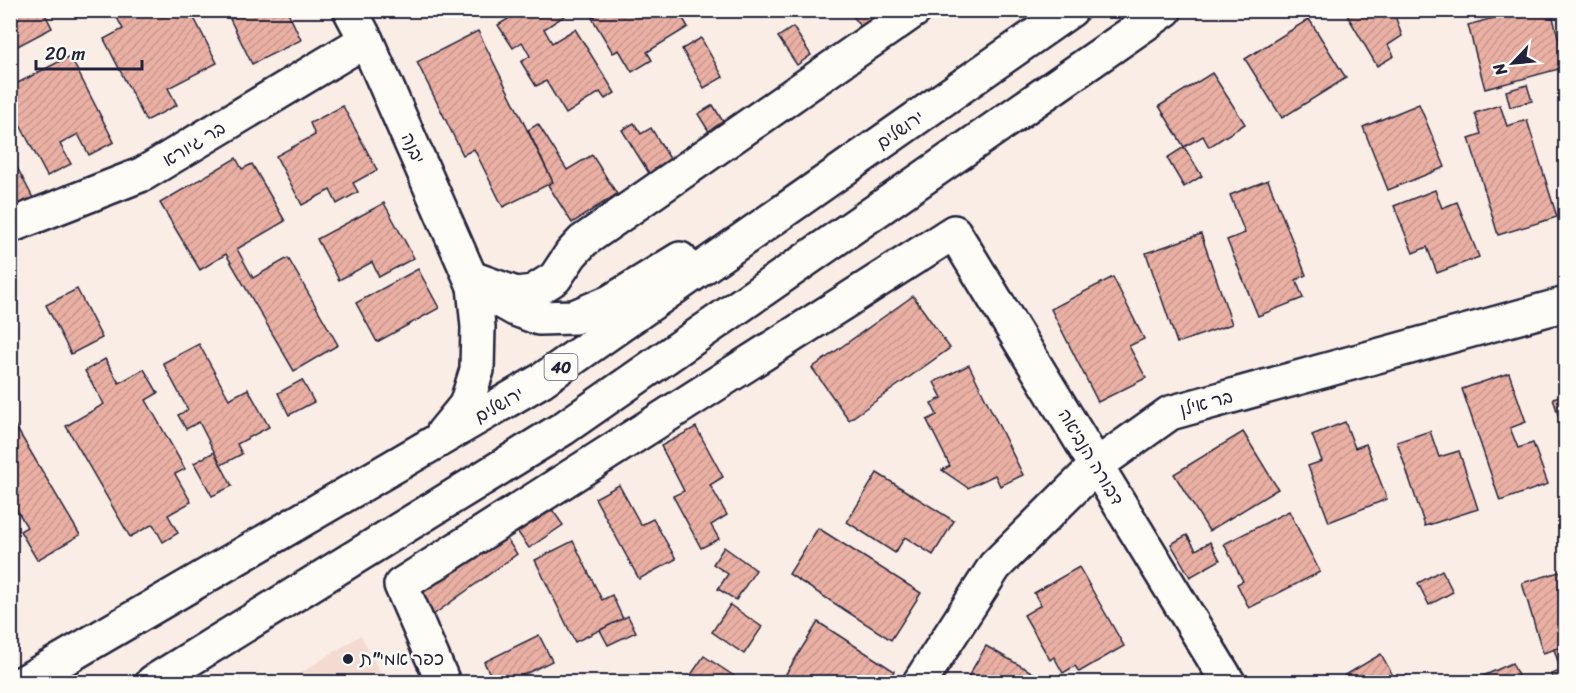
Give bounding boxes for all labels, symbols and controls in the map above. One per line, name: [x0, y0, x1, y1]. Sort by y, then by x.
scale bar: [36, 33, 142, 71]
north arrow: [1483, 33, 1543, 93]
text: 20 m: [45, 38, 85, 70]
text: N: [1484, 57, 1516, 82]
street label: ירושלים: [869, 102, 931, 158]
street label: בר גיורא: [156, 113, 232, 175]
street label: יבנה: [392, 127, 434, 169]
road number: 40: [544, 354, 578, 380]
street label: ירושלים: [468, 378, 530, 432]
street label: בר אילן: [1176, 381, 1236, 425]
street label: דבורה הנביאה: [1049, 402, 1133, 512]
place label: כפר אמי"ת: [359, 643, 444, 675]
marker: כפר אמי"ת: [341, 652, 355, 666]

